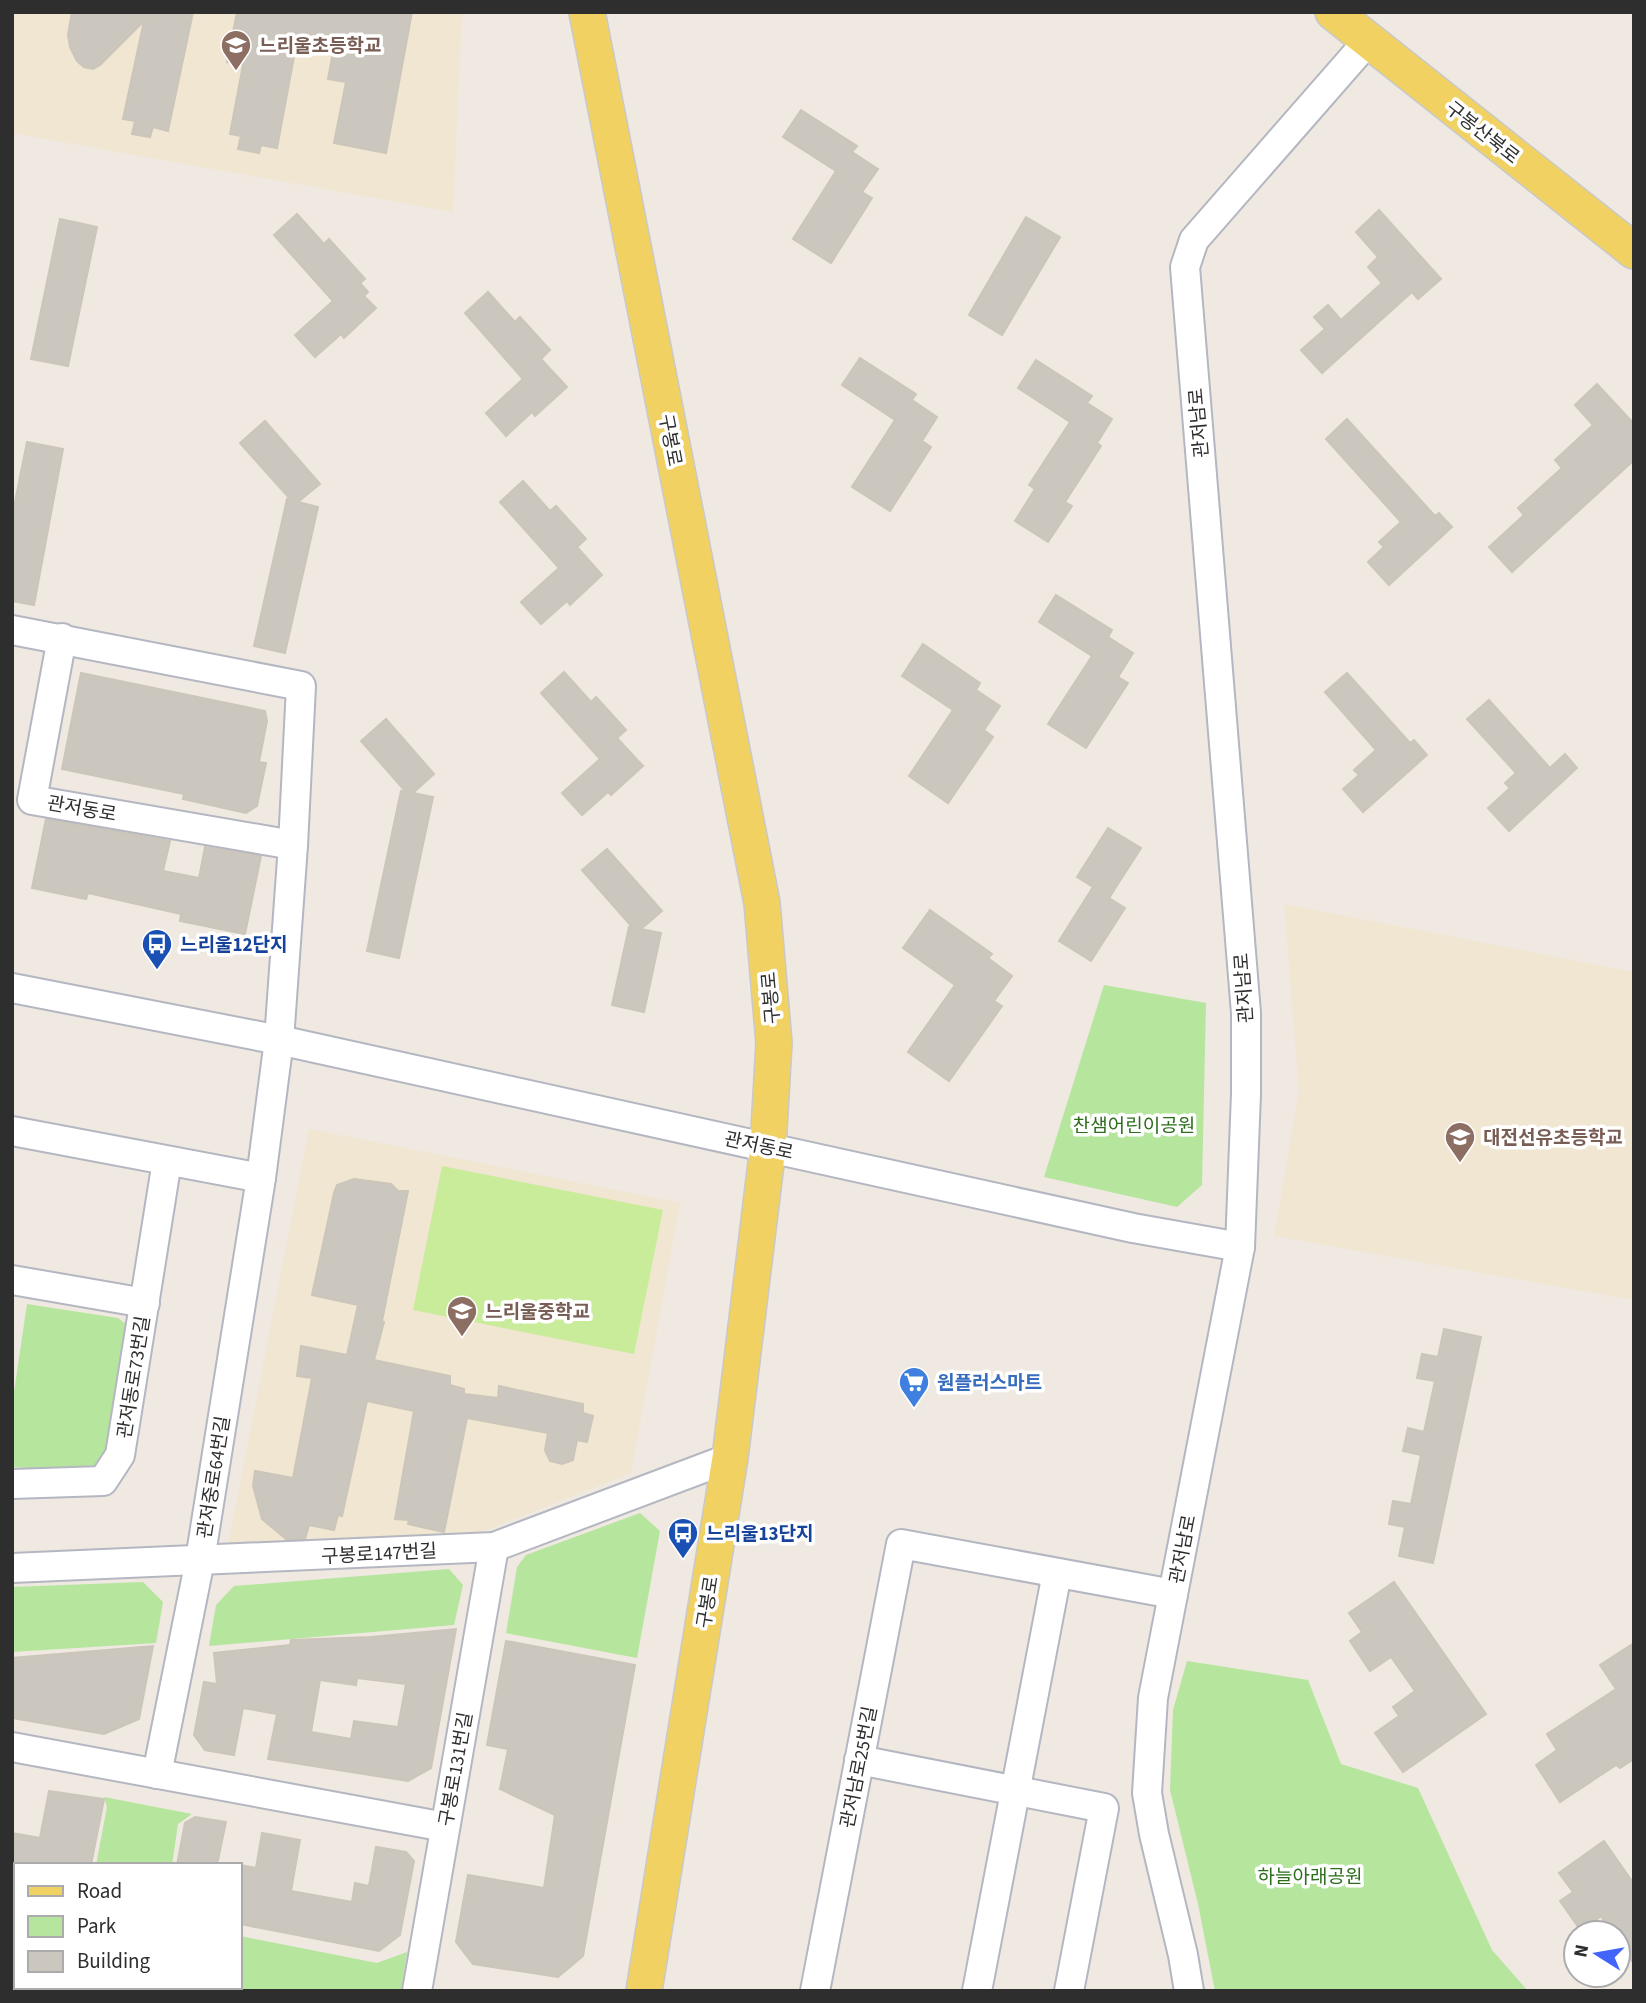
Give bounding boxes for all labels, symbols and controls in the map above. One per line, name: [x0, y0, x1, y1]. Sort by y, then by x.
school or university icon: 느리울초등학교: [219, 28, 253, 72]
place label: 느리울초등학교: [259, 33, 381, 60]
street label: 구봉산북로: [1439, 96, 1525, 171]
street label: 관저남로: [1183, 387, 1216, 459]
street label: 구봉로: [651, 412, 688, 469]
street label: 관저동로: [45, 790, 119, 829]
bus stop icon: 느리울12단지: [140, 927, 174, 971]
place label: 느리울12단지: [180, 932, 287, 959]
street label: 관저남로: [1229, 952, 1260, 1024]
street label: 구봉로: [756, 971, 787, 1025]
park label: 찬샘어린이공원: [1073, 1113, 1195, 1140]
school or university icon: 대전선유초등학교: [1443, 1120, 1477, 1164]
place label: 대전선유초등학교: [1483, 1125, 1623, 1152]
street label: 관저동로: [722, 1126, 796, 1167]
school or university icon: 느리울중학교: [445, 1294, 479, 1338]
place label: 느리울중학교: [485, 1299, 590, 1326]
street label: 관저동로73번길: [111, 1314, 157, 1440]
supermarket icon: 원플러스마트: [897, 1365, 931, 1409]
place label: 원플러스마트: [937, 1370, 1042, 1397]
street label: 관저중로64번길: [191, 1414, 237, 1540]
street label: 관저남로: [1164, 1512, 1203, 1586]
bus stop icon: 느리울13단지: [666, 1516, 700, 1560]
place label: 느리울13단지: [706, 1521, 813, 1548]
street label: 구봉로147번길: [321, 1538, 438, 1571]
street label: 구봉로: [691, 1574, 726, 1630]
street label: 관저남로25번길: [834, 1704, 885, 1831]
street label: 구봉로131번길: [433, 1710, 480, 1829]
legend: [14, 1863, 242, 1989]
park label: 하늘아래공원: [1258, 1864, 1362, 1891]
text: Road: [77, 1876, 122, 1906]
text: Park: [77, 1911, 117, 1941]
north arrow: [1562, 1919, 1632, 1989]
text: N: [1567, 1942, 1596, 1960]
text: Building: [77, 1946, 151, 1976]

